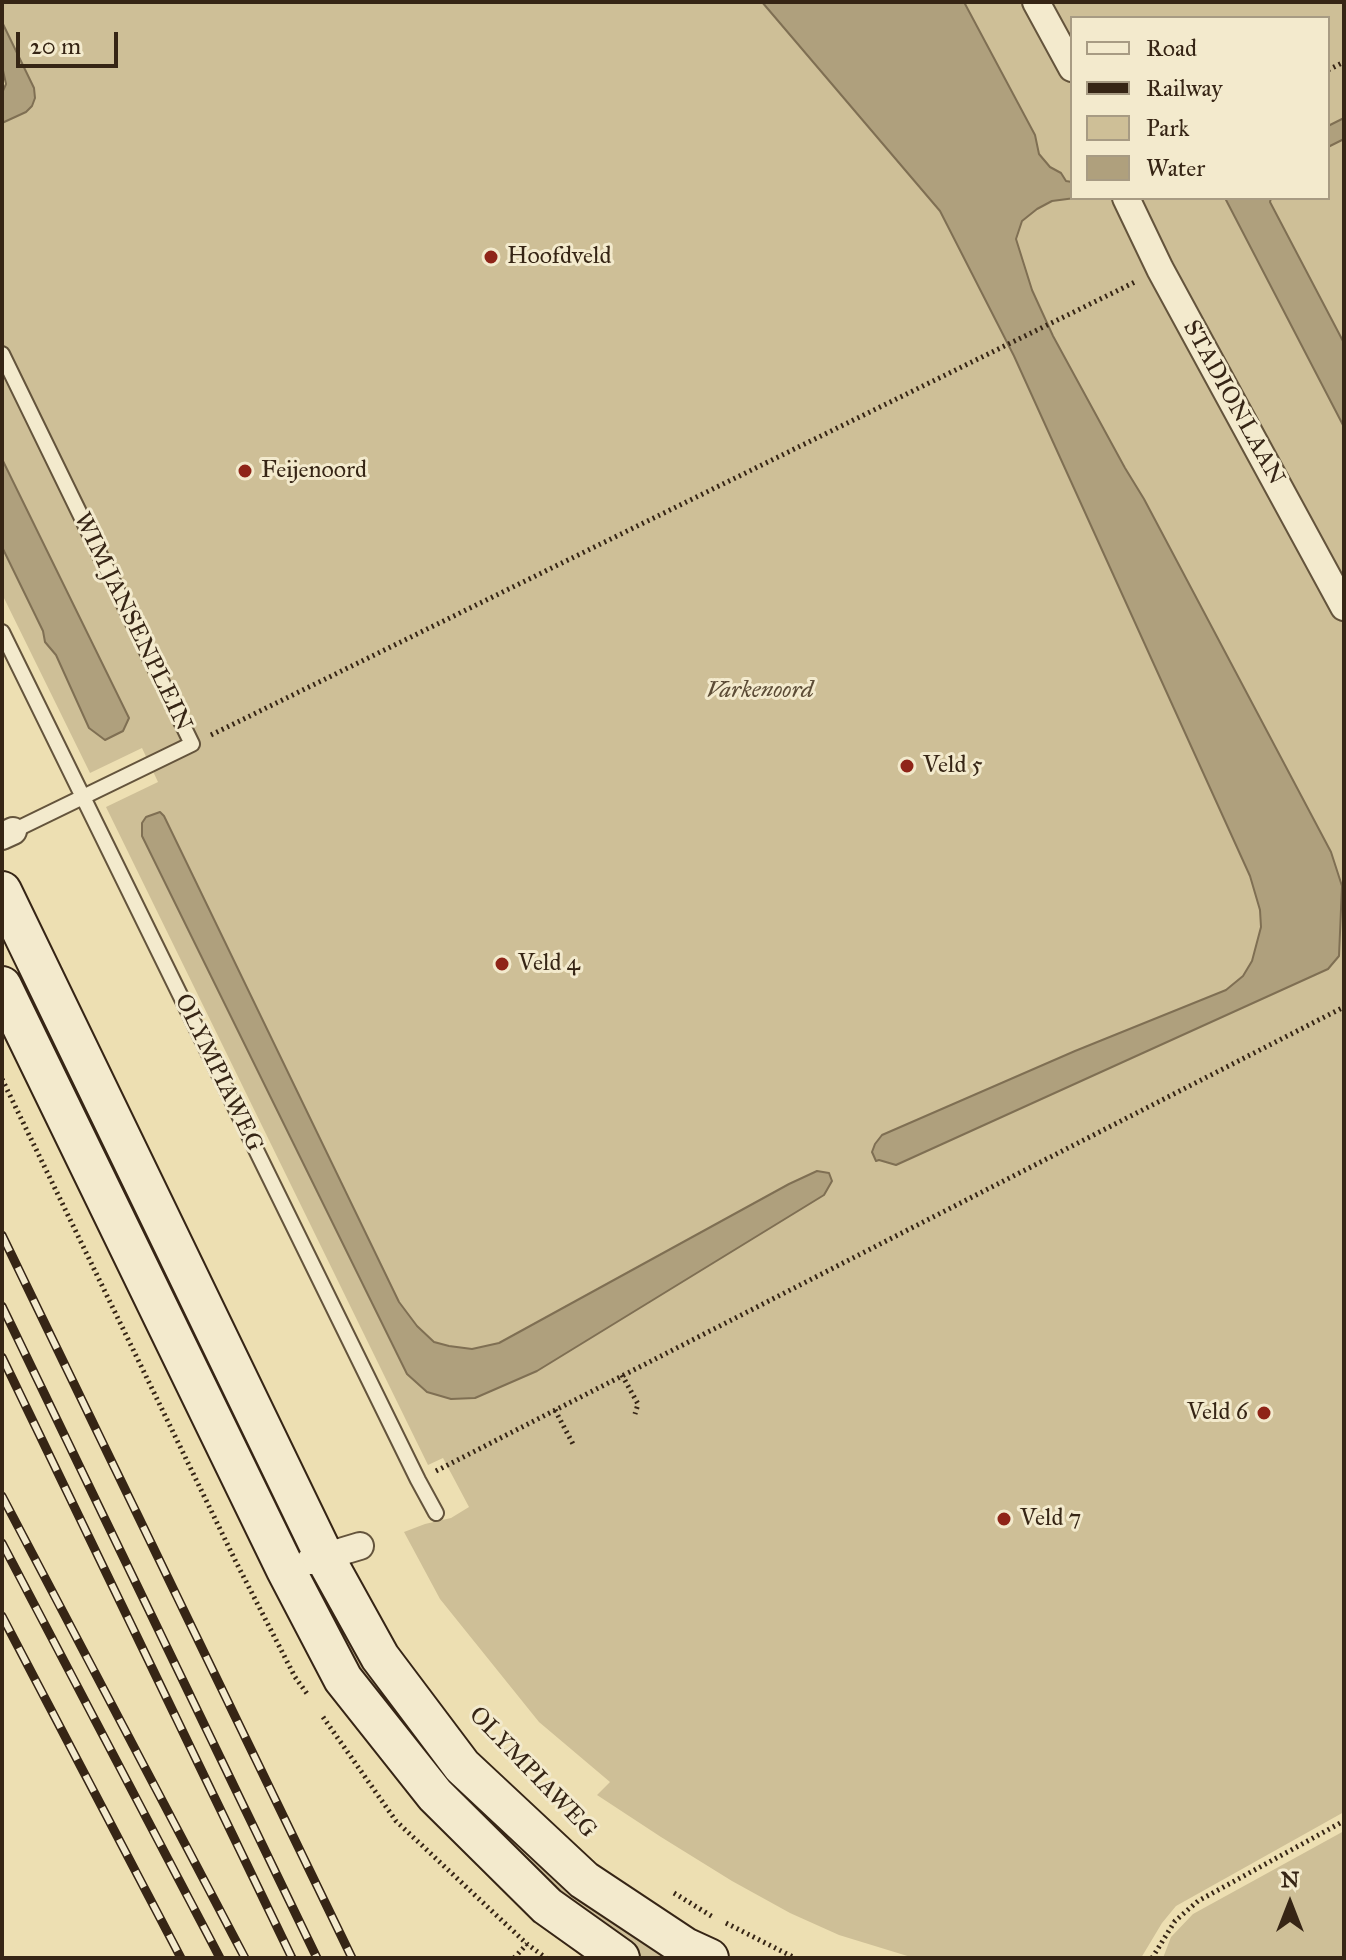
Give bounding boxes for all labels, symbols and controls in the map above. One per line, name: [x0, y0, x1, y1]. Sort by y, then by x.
scale bar: [20, 16, 122, 66]
legend: [1070, 16, 1330, 200]
text: 20 m: [30, 31, 81, 61]
text: Road: [1146, 33, 1197, 63]
text: Railway: [1146, 73, 1223, 103]
text: Park: [1146, 113, 1189, 143]
text: Water: [1146, 153, 1205, 183]
place label: Hoofdveld: [507, 243, 612, 271]
marker: Hoofdveld: [482, 248, 500, 266]
street label: STADIONLAAN: [1176, 316, 1290, 490]
place label: Feijenoord: [261, 457, 367, 485]
marker: Feijenoord: [236, 462, 254, 480]
street label: WIM JANSENPLEIN: [67, 508, 197, 736]
park label: Varkenoord: [706, 677, 814, 705]
place label: Veld 5: [923, 752, 983, 780]
marker: Veld 5: [898, 757, 916, 775]
place label: Veld 4: [518, 950, 580, 978]
marker: Veld 4: [493, 955, 511, 973]
street label: OLYMPIAWEG: [167, 990, 269, 1156]
place label: Veld 6: [1187, 1399, 1248, 1427]
marker: Veld 6: [1255, 1404, 1273, 1422]
place label: Veld 7: [1020, 1505, 1081, 1533]
marker: Veld 7: [995, 1510, 1013, 1528]
street label: OLYMPIAWEG: [462, 1701, 602, 1845]
north arrow: [1250, 1864, 1330, 1944]
text: N: [1281, 1866, 1299, 1893]

